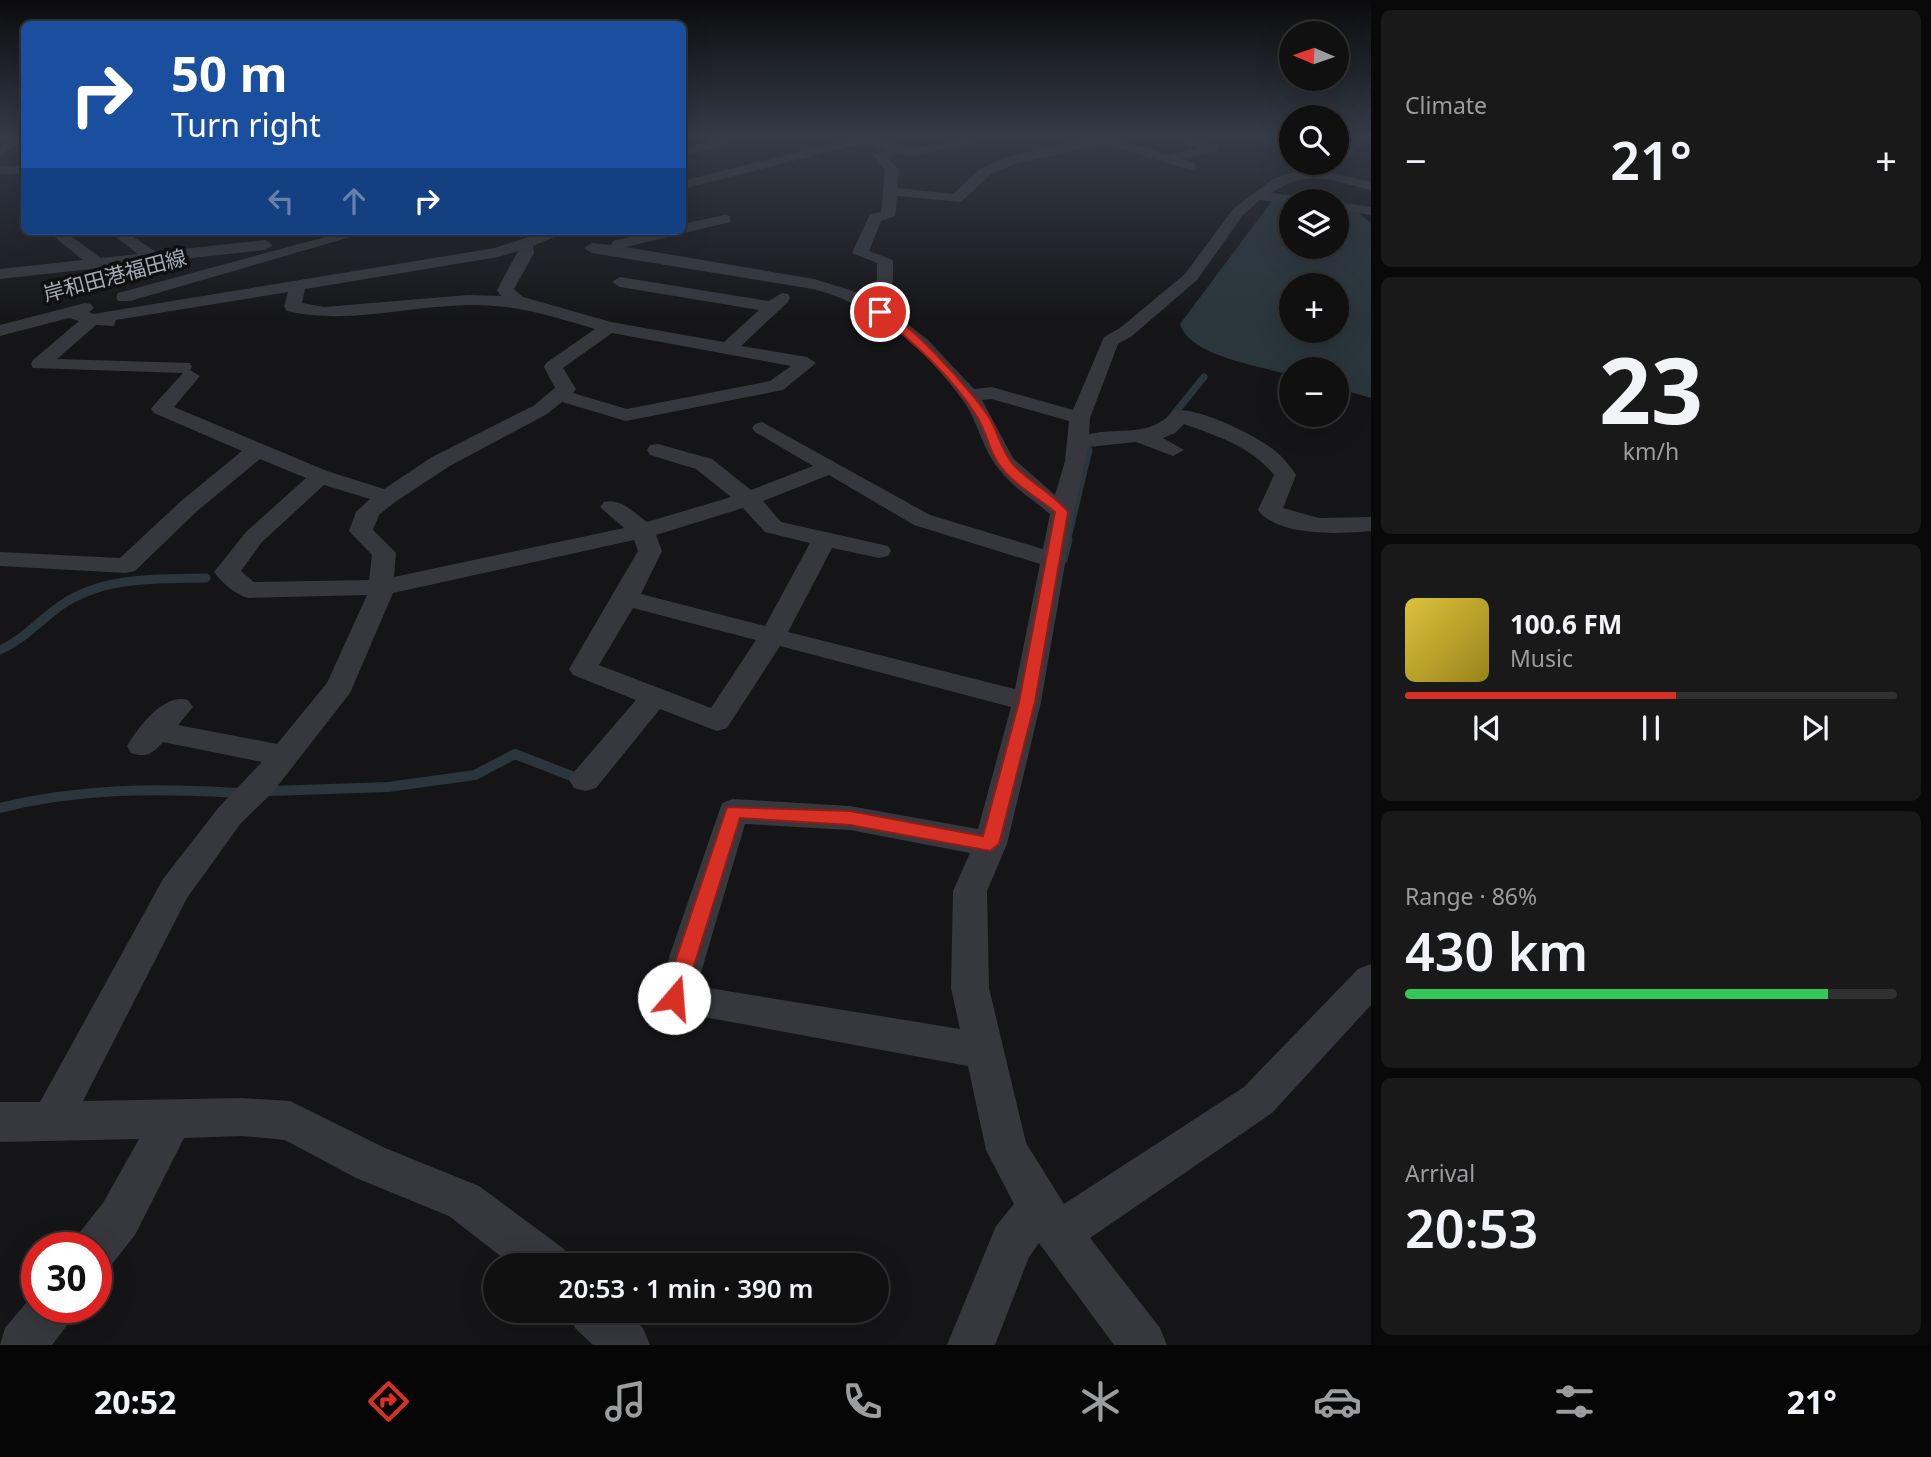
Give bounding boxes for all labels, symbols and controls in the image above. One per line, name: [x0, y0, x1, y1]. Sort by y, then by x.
north arrow: [1279, 21, 1349, 91]
map controls: [1279, 21, 1349, 427]
text: 50 m: [171, 40, 288, 106]
icon: right: [56, 49, 147, 140]
text: Climate: [1405, 89, 1487, 121]
text: Turn right: [171, 103, 321, 146]
button: search: [1279, 105, 1349, 175]
text: 21°: [1610, 124, 1692, 195]
text: −: [1405, 134, 1427, 186]
text: +: [1875, 134, 1897, 186]
icon: left: [262, 182, 300, 220]
icon: ahead: [335, 182, 373, 220]
icon: right: [408, 182, 446, 220]
button: layers: [1279, 189, 1349, 259]
street label: 岸和田港福田線: [40, 242, 189, 308]
button: +: [1279, 273, 1349, 343]
pin: [850, 282, 910, 342]
icon: arrive: [861, 293, 899, 331]
text: 23: [1599, 327, 1703, 451]
button: −: [1279, 357, 1349, 427]
text: km/h: [1623, 435, 1679, 467]
text: 100.6 FM: [1510, 606, 1622, 642]
text: Music: [1510, 642, 1573, 674]
icon: previous: [1468, 709, 1506, 747]
icon: pause: [1632, 709, 1670, 747]
icon: next: [1796, 709, 1834, 747]
text: Range · 86%: [1405, 880, 1537, 912]
text: 430 km: [1405, 915, 1588, 986]
position arrow: [637, 961, 711, 1035]
text: Arrival: [1405, 1157, 1475, 1189]
text: 20:53: [1405, 1192, 1538, 1263]
speed limit sign: 30: [21, 1232, 112, 1323]
text: 20:53 · 1 min · 390 m: [559, 1270, 813, 1306]
icon: directions: [364, 1377, 413, 1426]
icon: music: [601, 1377, 650, 1426]
icon: phone: [838, 1377, 887, 1426]
icon: climate: [1076, 1377, 1125, 1426]
icon: car: [1313, 1377, 1362, 1426]
icon: filters: [1550, 1377, 1599, 1426]
text: 20:52: [94, 1380, 176, 1423]
text: 21°: [1787, 1380, 1837, 1423]

